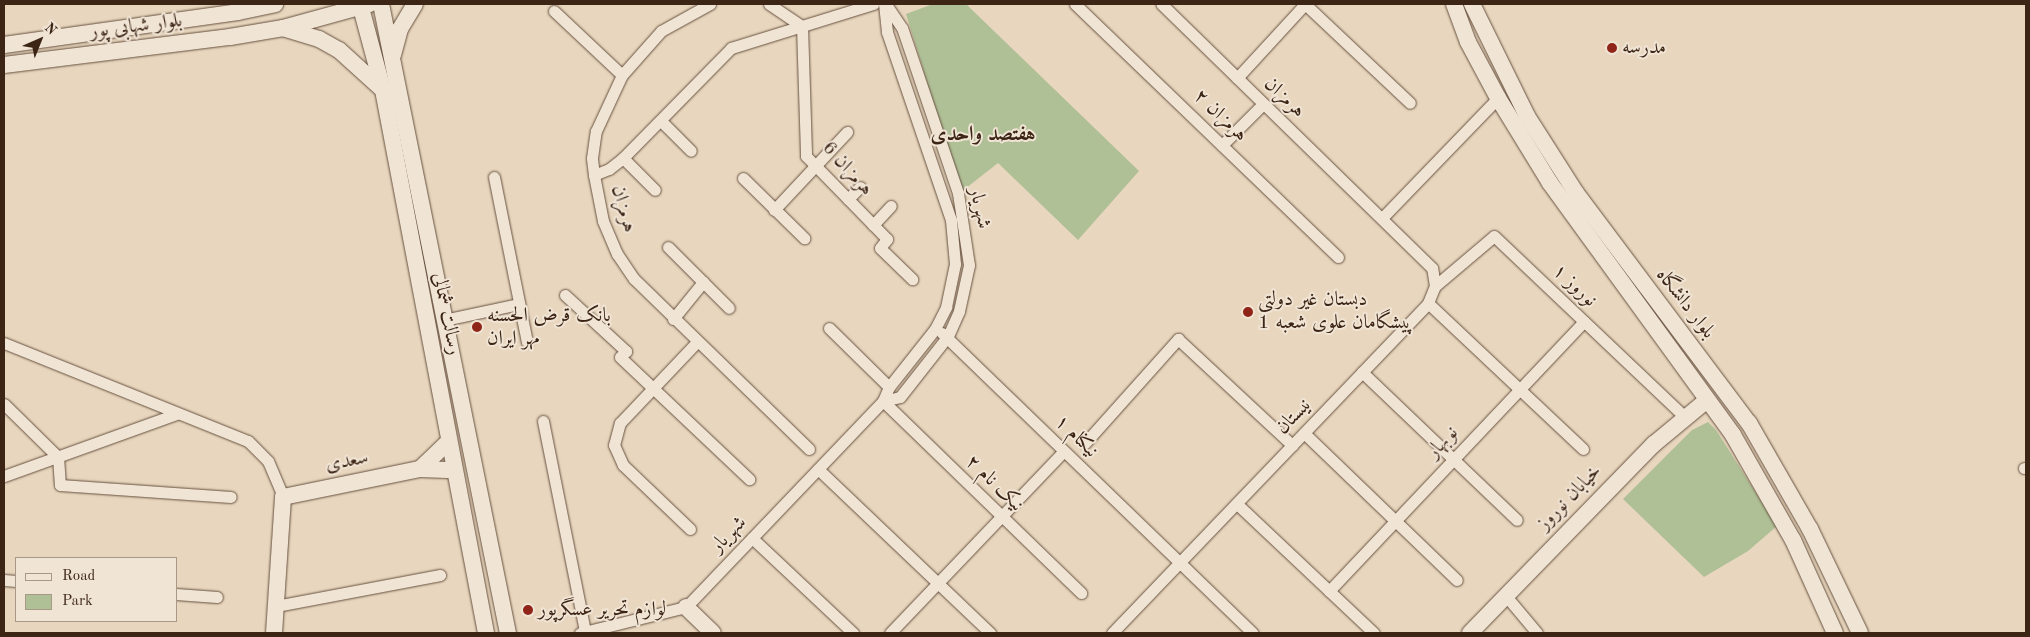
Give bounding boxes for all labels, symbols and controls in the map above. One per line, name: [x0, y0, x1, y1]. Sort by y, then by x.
street label: بلوار شهابی پور: [88, 9, 184, 45]
north arrow: [15, 15, 65, 65]
text: N: [42, 20, 59, 38]
place label: مدرسه: [1622, 36, 1666, 60]
marker: مدرسه: [1606, 42, 1618, 54]
street label: هرمزان: [1258, 73, 1310, 123]
street label: هرمزان ۲: [1188, 85, 1252, 147]
district label: هفتصد واحدی: [930, 122, 1036, 148]
street label: هرمزان 6: [816, 137, 878, 201]
street label: هرمزان: [605, 183, 641, 235]
street label: شهریار: [963, 185, 995, 231]
street label: نوروز ۱: [1547, 260, 1601, 312]
street label: بلوار دانشگاه: [1650, 264, 1720, 344]
street label: رسالت شمالی: [426, 271, 466, 357]
place label: دبستان غیر دولتی پیشگامان علوی شعبه 1: [1258, 288, 1413, 335]
place label: بانک قرض الحسنه مهر ایران: [487, 304, 611, 351]
marker: دبستان غیر دولتی پیشگامان علوی شعبه 1: [1242, 306, 1254, 318]
marker: بانک قرض الحسنه مهر ایران: [471, 321, 483, 333]
street label: نیستان: [1271, 394, 1317, 440]
street label: نیکنام ۱: [1049, 410, 1103, 464]
street label: نوبهار: [1422, 422, 1464, 464]
street label: سعدی: [323, 446, 371, 478]
street label: نیک نام ۲: [960, 450, 1028, 518]
street label: خیابان نوروز: [1533, 460, 1607, 536]
street label: شهریار: [706, 512, 752, 558]
legend: [15, 557, 178, 622]
text: Road: [62, 569, 95, 584]
text: Park: [62, 594, 93, 609]
place label: لوازم تحریر عسگرپور: [538, 598, 666, 622]
marker: لوازم تحریر عسگرپور: [522, 604, 534, 616]

